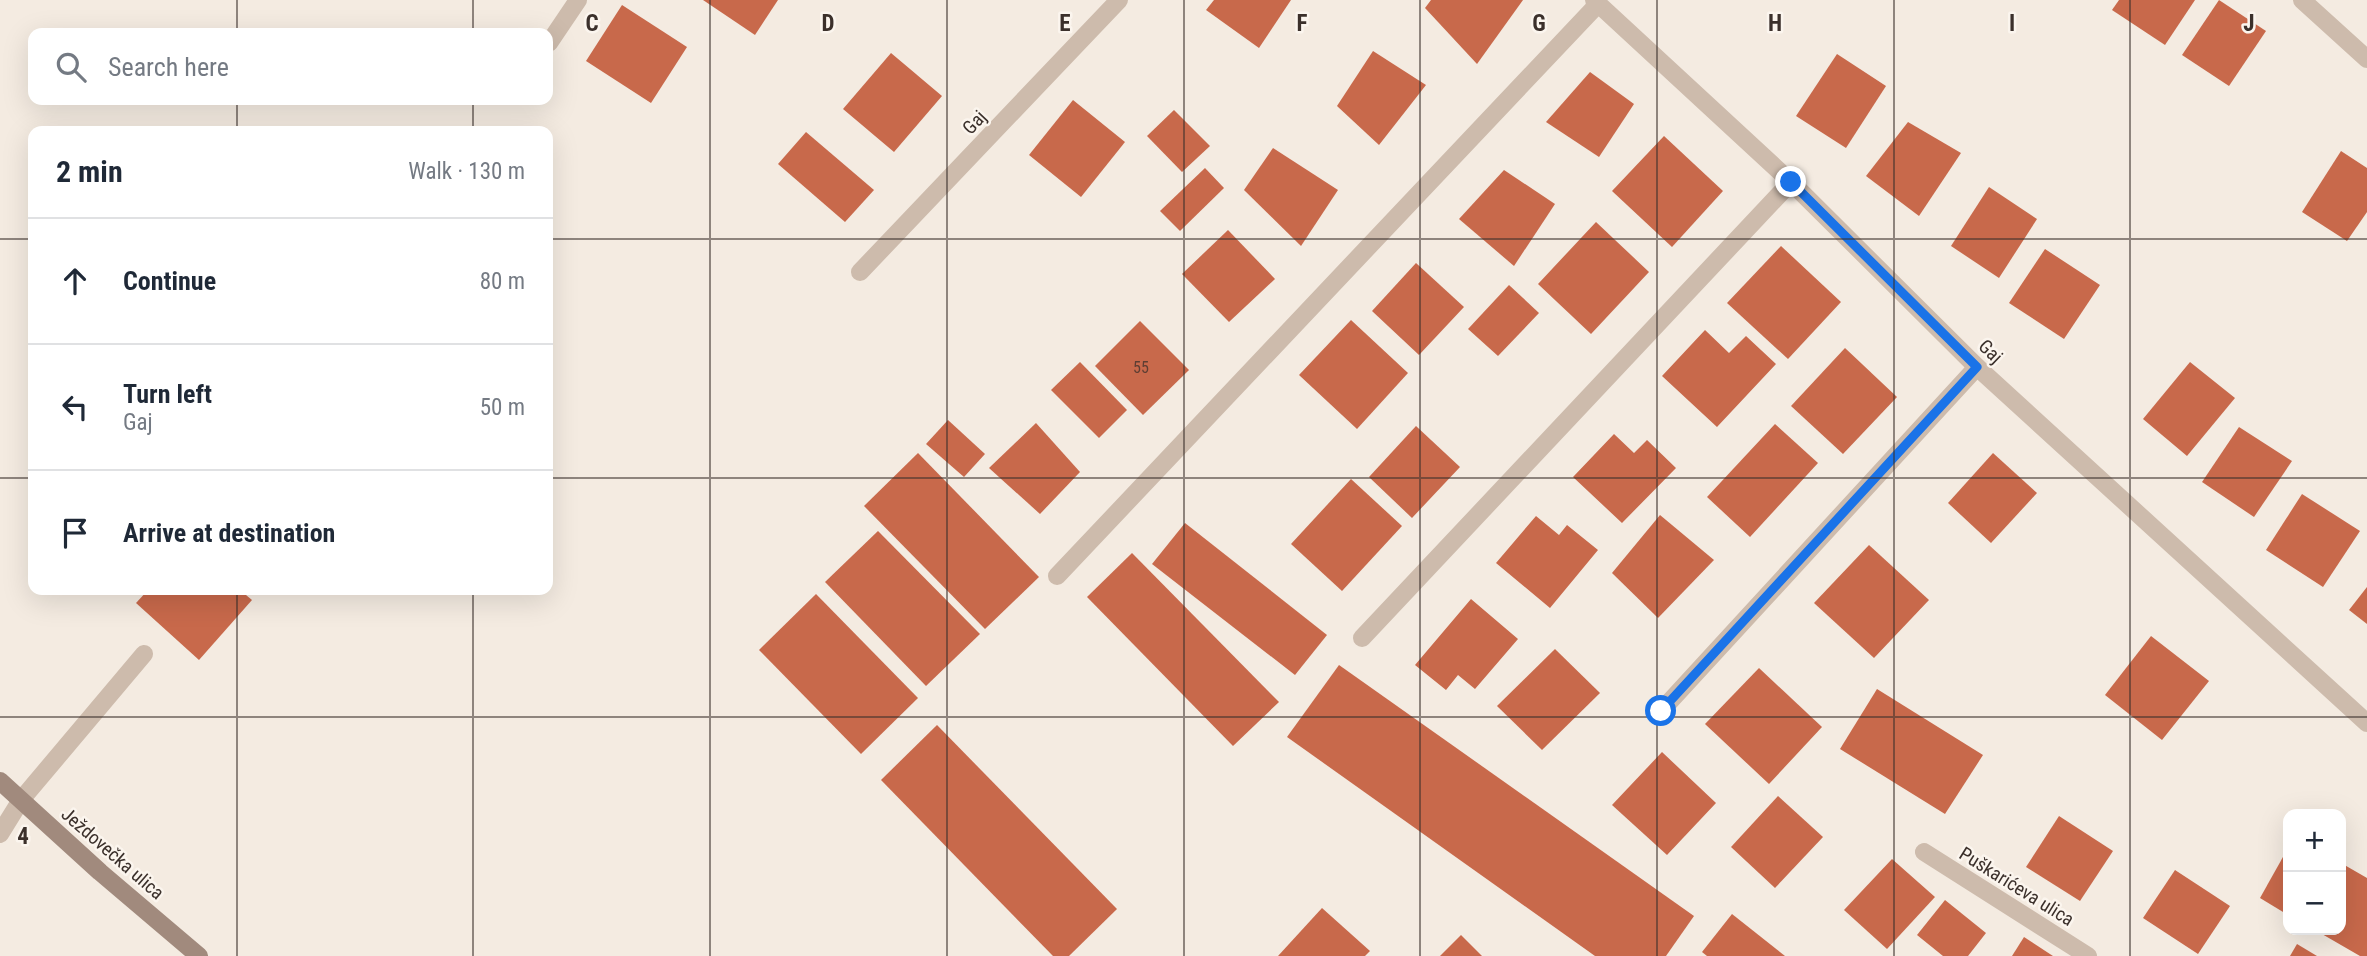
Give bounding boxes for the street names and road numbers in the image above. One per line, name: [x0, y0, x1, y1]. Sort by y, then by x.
street label: Gaj: [958, 106, 991, 139]
street label: Gaj: [1974, 335, 2007, 368]
street label: Ježdovečka ulica: [57, 803, 169, 904]
street label: Puškarićeva ulica: [1955, 842, 2078, 931]

